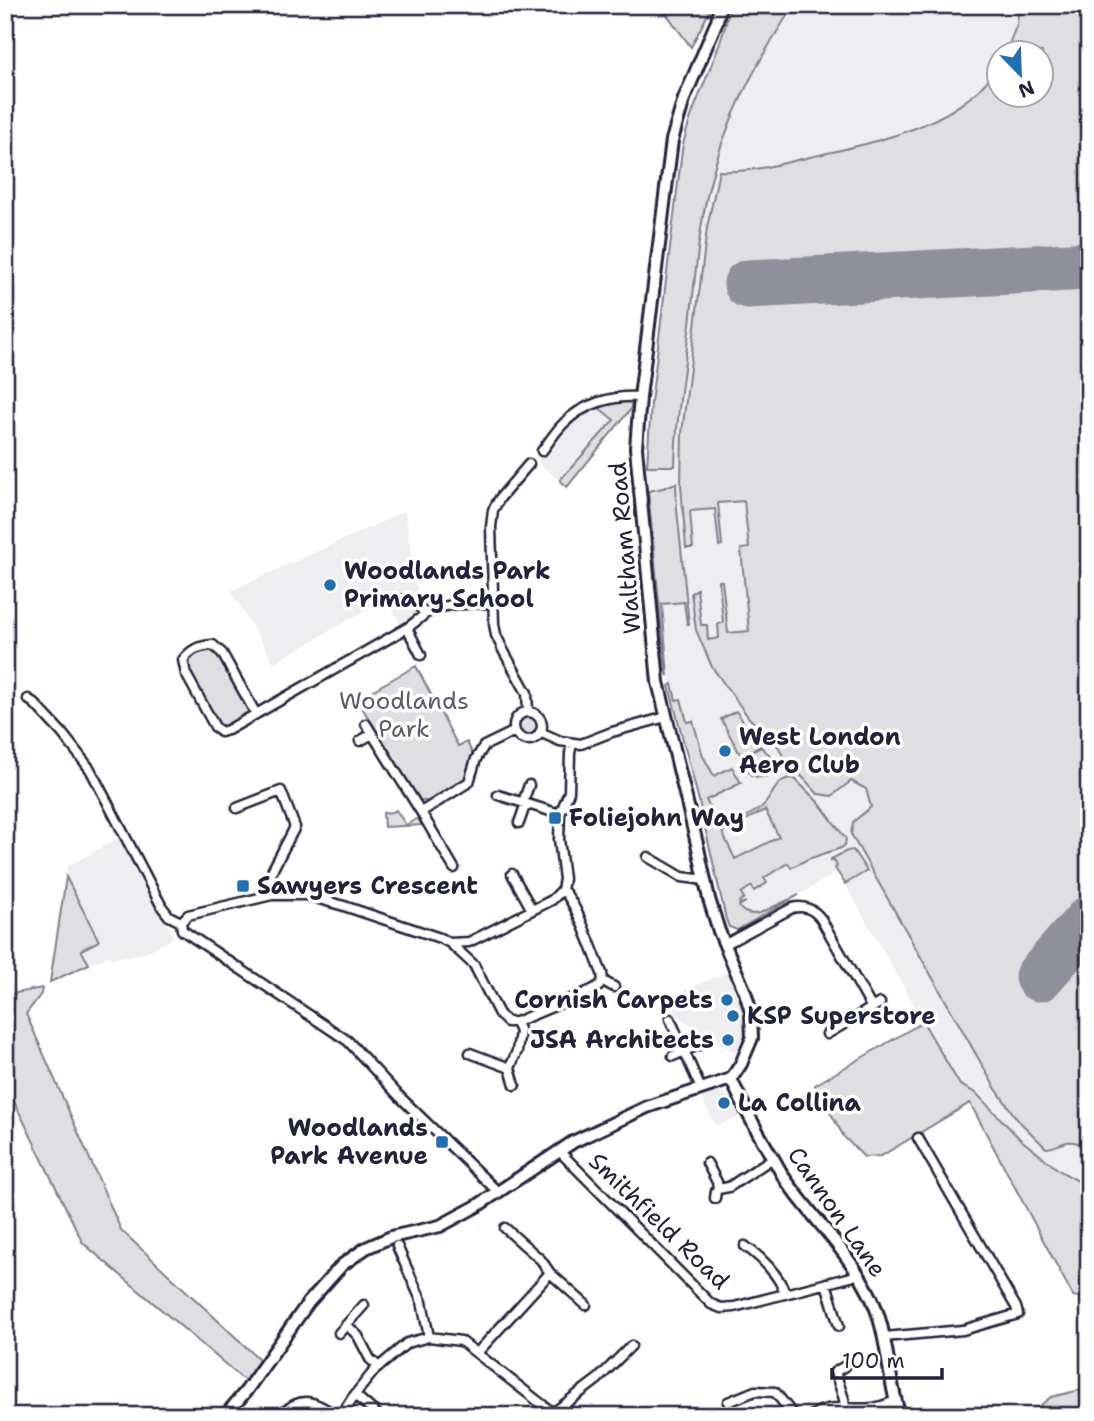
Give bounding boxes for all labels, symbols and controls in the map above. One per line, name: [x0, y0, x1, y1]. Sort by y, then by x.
north arrow: [986, 38, 1056, 108]
text: N: [1015, 75, 1038, 104]
street label: Waltham Road: [602, 461, 648, 635]
place label: Woodlands Park Primary School: [344, 555, 551, 615]
marker: Woodlands Park Primary School: [322, 577, 338, 593]
park label: Woodlands Park: [339, 685, 469, 745]
place label: West London Aero Club: [739, 721, 901, 781]
marker: West London Aero Club: [717, 743, 733, 759]
place label: Foliejohn Way: [569, 802, 744, 834]
marker: Foliejohn Way: [547, 810, 563, 826]
place label: Sawyers Crescent: [257, 870, 478, 902]
marker: Sawyers Crescent: [235, 878, 251, 894]
place label: Cornish Carpets: [514, 984, 713, 1016]
marker: Cornish Carpets: [719, 992, 735, 1008]
place label: KSP Superstore: [747, 1000, 936, 1032]
marker: KSP Superstore: [725, 1008, 741, 1024]
place label: JSA Architects: [530, 1024, 714, 1056]
marker: JSA Architects: [720, 1032, 736, 1048]
place label: La Collina: [738, 1087, 862, 1119]
marker: La Collina: [716, 1095, 732, 1111]
place label: Woodlands Park Avenue: [270, 1112, 428, 1172]
marker: Woodlands Park Avenue: [434, 1134, 450, 1150]
street label: Cannon Lane: [780, 1141, 894, 1283]
street label: Smithfield Road: [582, 1145, 736, 1297]
scale bar: [832, 1337, 942, 1381]
text: 100 m: [842, 1347, 905, 1375]

